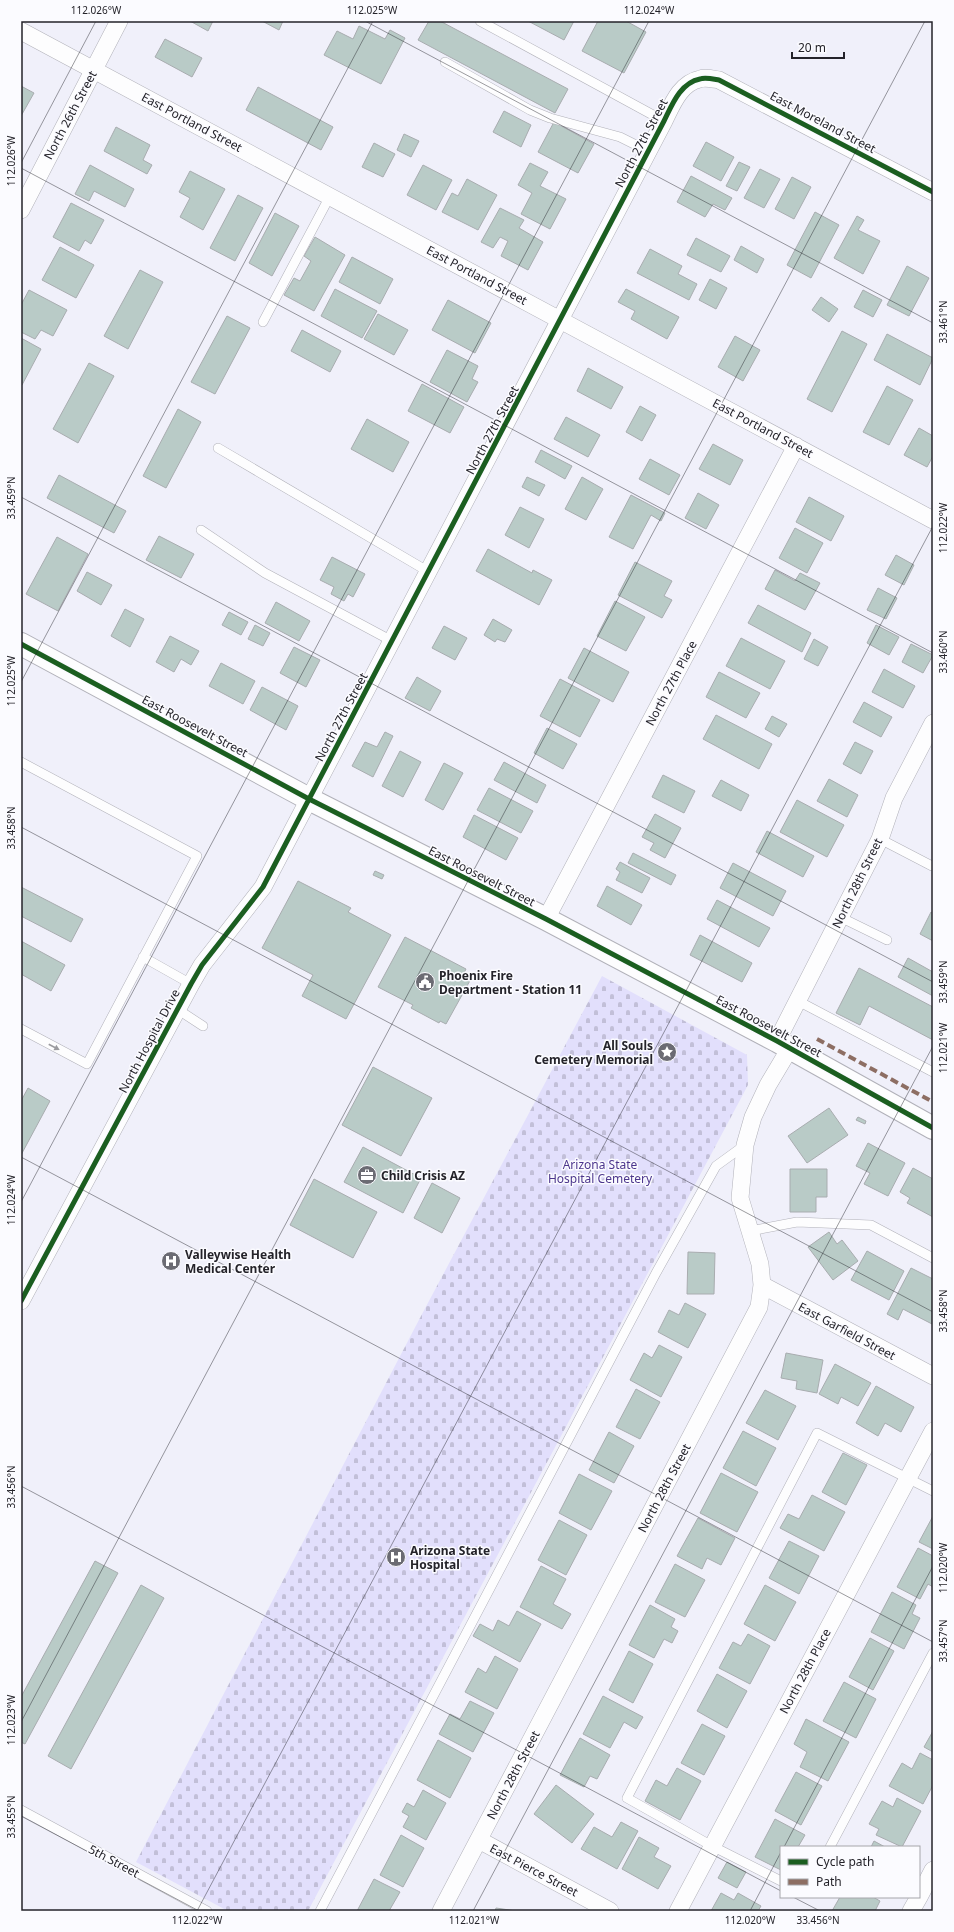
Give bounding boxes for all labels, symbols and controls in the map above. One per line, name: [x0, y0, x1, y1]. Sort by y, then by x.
text: 112.026°W: [71, 3, 122, 17]
text: 112.025°W: [347, 3, 398, 17]
text: 112.024°W: [624, 3, 675, 17]
scale bar: [792, 34, 844, 60]
text: 20 m: [798, 39, 826, 56]
street label: North 26th Street: [39, 67, 101, 162]
street label: East Moreland Street: [767, 87, 879, 157]
street label: East Portland Street: [139, 88, 246, 156]
street label: North 27th Street: [610, 95, 672, 190]
text: 112.026°W: [4, 135, 18, 186]
street label: East Portland Street: [424, 241, 531, 309]
text: 33.461°N: [936, 300, 950, 344]
street label: North 27th Street: [461, 382, 523, 477]
street label: East Portland Street: [710, 394, 817, 462]
text: 33.459°N: [4, 476, 18, 520]
text: 112.022°W: [936, 502, 950, 553]
text: 33.460°N: [936, 630, 950, 674]
street label: North 27th Place: [641, 637, 701, 729]
text: 112.025°W: [4, 655, 18, 706]
street label: North 27th Street: [310, 669, 372, 764]
street label: East Roosevelt Street: [139, 691, 252, 761]
text: 33.458°N: [4, 806, 18, 850]
street label: North 28th Street: [828, 834, 886, 931]
street label: East Roosevelt Street: [426, 842, 539, 911]
text: 33.459°N: [936, 960, 950, 1004]
place label: Phoenix Fire Department - Station 11: [439, 967, 582, 998]
public building icon: Phoenix Fire Department - Station 11: [414, 971, 436, 993]
street label: North Hospital Drive: [114, 986, 184, 1096]
street label: East Roosevelt Street: [713, 991, 826, 1061]
text: 112.021°W: [936, 1022, 950, 1073]
place label: All Souls Cemetery Memorial: [534, 1037, 653, 1068]
place icon: All Souls Cemetery Memorial: [656, 1041, 678, 1063]
one-way arrow: [48, 1043, 60, 1050]
park label: Arizona State Hospital Cemetery: [548, 1156, 653, 1187]
office icon: Child Crisis AZ: [356, 1164, 378, 1186]
place label: Child Crisis AZ: [381, 1167, 465, 1184]
text: 112.024°W: [4, 1174, 18, 1225]
place label: Valleywise Health Medical Center: [185, 1246, 291, 1277]
hospital icon: Valleywise Health Medical Center: [160, 1250, 182, 1272]
text: 33.458°N: [936, 1289, 950, 1333]
street label: East Garfield Street: [795, 1298, 899, 1364]
street label: North 28th Street: [633, 1440, 695, 1535]
text: 33.456°N: [4, 1465, 18, 1509]
place label: Arizona State Hospital: [410, 1542, 490, 1573]
text: 112.020°W: [936, 1542, 950, 1593]
hospital icon: Arizona State Hospital: [385, 1546, 407, 1568]
text: 33.457°N: [936, 1619, 950, 1663]
street label: North 28th Place: [775, 1625, 835, 1717]
text: 112.023°W: [4, 1694, 18, 1745]
street label: North 28th Street: [482, 1727, 544, 1822]
text: 33.455°N: [4, 1795, 18, 1839]
street label: East Pierce Street: [487, 1840, 582, 1901]
street label: 5th Street: [86, 1841, 143, 1882]
legend: [780, 1846, 920, 1898]
text: Cycle path: [816, 1853, 874, 1870]
text: Path: [816, 1873, 842, 1890]
text: 112.022°W: [172, 1913, 223, 1927]
text: 112.021°W: [449, 1913, 500, 1927]
text: 112.020°W: [725, 1913, 776, 1927]
text: 33.456°N: [796, 1913, 840, 1927]

